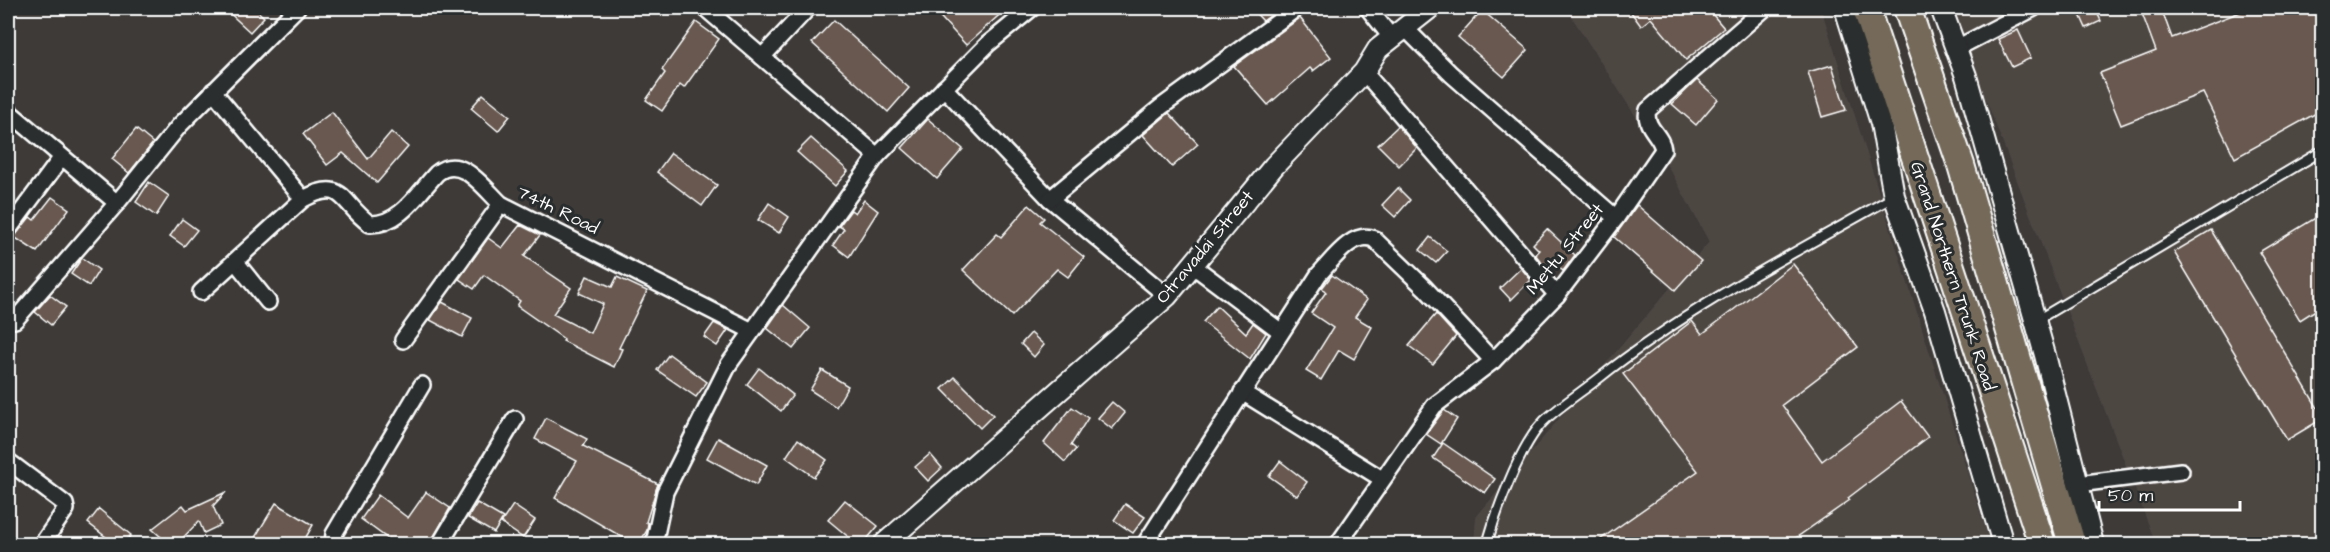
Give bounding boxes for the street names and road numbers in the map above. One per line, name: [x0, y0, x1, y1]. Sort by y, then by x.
street label: Grand Northern Trunk Road: [1904, 158, 2002, 394]
street label: 74th Road: [513, 179, 603, 241]
street label: Otravadai Street: [1150, 184, 1260, 309]
street label: Mettu Street: [1520, 197, 1610, 300]

